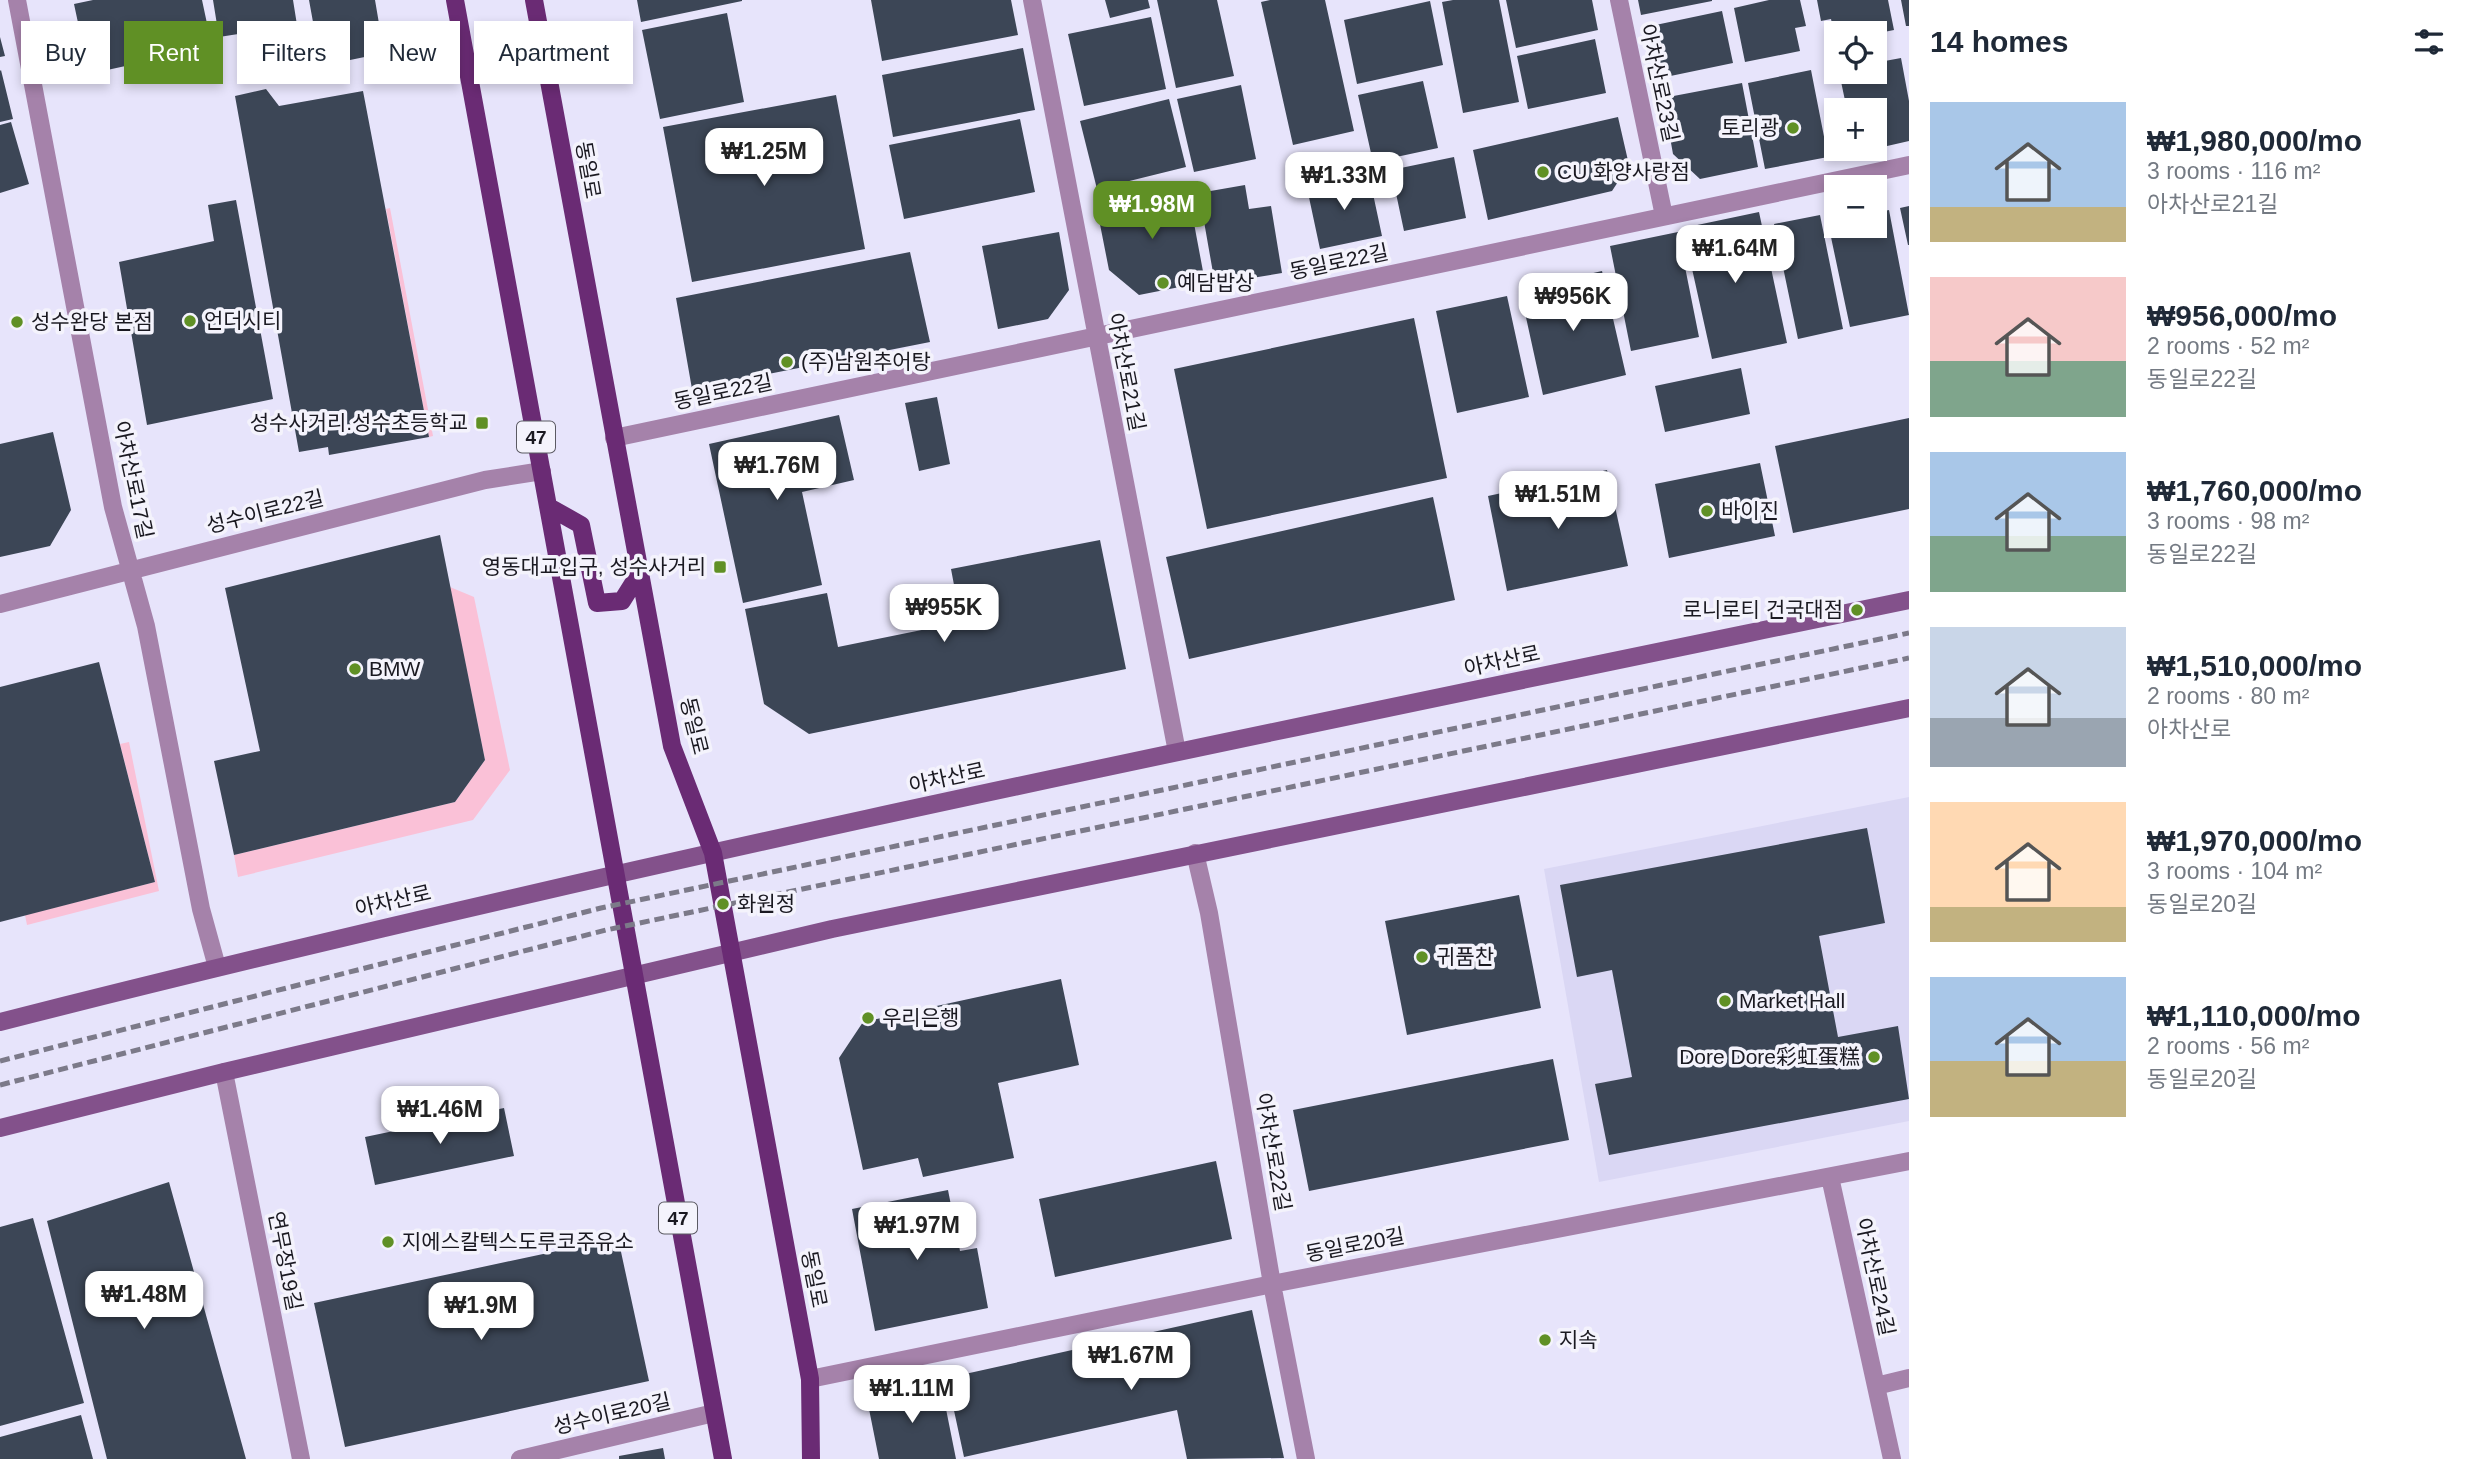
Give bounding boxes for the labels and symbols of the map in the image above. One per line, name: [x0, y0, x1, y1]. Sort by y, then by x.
street label: 아차산로23길: [1636, 22, 1683, 144]
place label: 토리광: [1721, 116, 1779, 139]
marker: 토리광: [1785, 120, 1801, 136]
pin: ₩1.25M: [707, 128, 821, 188]
street label: 동일로: [572, 139, 605, 200]
pin: ₩1.33M: [1287, 152, 1401, 212]
place label: CU 화양사랑점: [1557, 160, 1690, 183]
marker: CU 화양사랑점: [1535, 164, 1551, 180]
pin: ₩1.98M: [1095, 182, 1209, 241]
pin: ₩1.64M: [1678, 226, 1792, 285]
street label: 동일로22길: [1287, 240, 1391, 283]
place label: 예담밥상: [1177, 271, 1254, 294]
pin: ₩956K: [1524, 274, 1622, 333]
marker: 예담밥상: [1155, 275, 1171, 291]
place label: 언더시티: [204, 309, 281, 332]
place label: 성수완당 본점: [31, 310, 153, 333]
street label: 아차산로21길: [1104, 311, 1149, 433]
marker: 언더시티: [182, 313, 198, 329]
marker: 성수완당 본점: [9, 314, 25, 330]
place label: (주)남원추어탕: [801, 350, 931, 373]
marker: (주)남원추어탕: [779, 354, 795, 370]
street label: 동일로22길: [671, 370, 775, 413]
place label: 성수사거리.성수초등학교: [250, 411, 468, 434]
marker: 성수사거리.성수초등학교: [474, 415, 490, 431]
street label: 아차산로17길: [110, 419, 157, 541]
road number: 47: [517, 422, 555, 452]
pin: ₩1.76M: [720, 442, 834, 502]
pin: ₩1.51M: [1501, 472, 1615, 531]
street label: 성수이로22길: [204, 486, 326, 537]
place label: 바이진: [1721, 499, 1779, 522]
marker: 바이진: [1699, 503, 1715, 519]
place label: 영동대교입구, 성수사거리: [482, 555, 706, 578]
marker: 영동대교입구, 성수사거리: [712, 559, 728, 575]
pin: ₩955K: [895, 584, 993, 644]
place label: 로니로티 건국대점: [1683, 598, 1843, 621]
marker: 로니로티 건국대점: [1849, 602, 1865, 618]
street label: 아차산로: [1462, 641, 1542, 680]
place label: BMW: [369, 657, 421, 680]
marker: BMW: [347, 661, 363, 677]
street label: 동일로: [676, 695, 713, 757]
street label: 아차산로: [907, 758, 987, 797]
street label: 아차산로: [353, 881, 433, 920]
place label: 화원정: [737, 892, 795, 915]
marker: 화원정: [715, 896, 731, 912]
place label: 귀품찬: [1436, 945, 1494, 968]
marker: 귀품찬: [1414, 949, 1430, 965]
place label: Market Hall: [1739, 989, 1845, 1012]
marker: Market Hall: [1717, 993, 1733, 1009]
place label: 우리은행: [882, 1006, 959, 1029]
marker: 우리은행: [860, 1010, 876, 1026]
place label: Dore Dore彩虹蛋糕: [1679, 1045, 1860, 1068]
marker: Dore Dore彩虹蛋糕: [1866, 1049, 1882, 1065]
pin: ₩1.46M: [383, 1086, 497, 1146]
street label: 아차산로22길: [1252, 1091, 1295, 1213]
road number: 47: [659, 1202, 697, 1234]
pin: ₩1.97M: [860, 1202, 974, 1262]
street label: 연무장19길: [265, 1209, 306, 1312]
street label: 아차산로24길: [1852, 1216, 1899, 1338]
street label: 동일로20길: [1303, 1224, 1406, 1265]
place label: 지에스칼텍스도루코주유소: [402, 1230, 634, 1253]
marker: 지에스칼텍스도루코주유소: [380, 1234, 396, 1250]
street label: 동일로: [798, 1248, 831, 1310]
pin: ₩1.48M: [87, 1272, 201, 1331]
pin: ₩1.9M: [432, 1282, 530, 1342]
place label: 지속: [1559, 1328, 1598, 1351]
pin: ₩1.67M: [1074, 1332, 1188, 1392]
marker: 지속: [1537, 1332, 1553, 1348]
pin: ₩1.11M: [855, 1366, 969, 1425]
street label: 성수이로20길: [551, 1389, 673, 1438]

